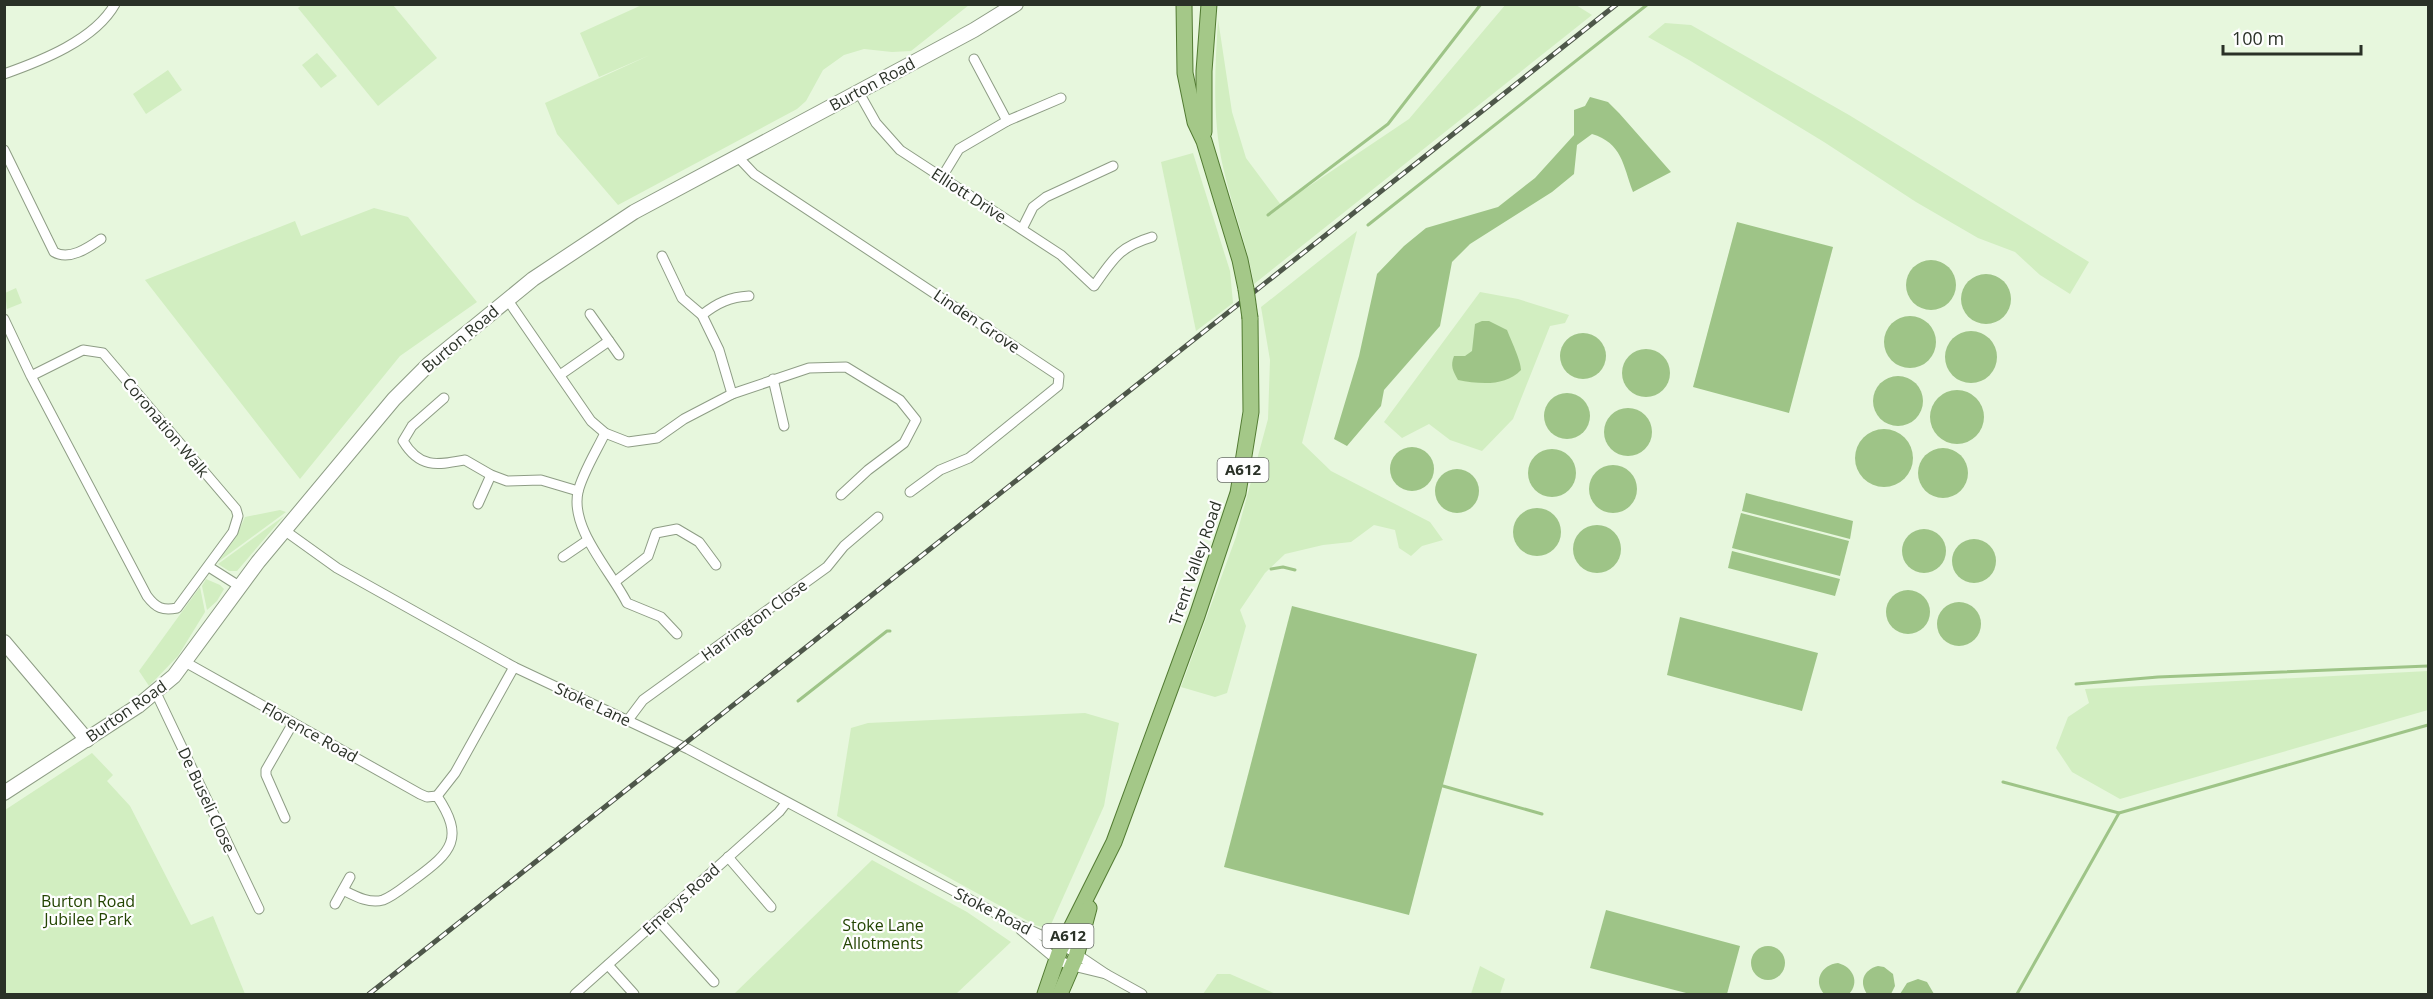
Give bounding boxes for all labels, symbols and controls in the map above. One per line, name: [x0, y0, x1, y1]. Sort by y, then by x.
scale bar: [2223, 18, 2361, 56]
text: 100 m: [2232, 26, 2284, 50]
street label: Burton Road: [825, 52, 919, 116]
street label: Elliott Drive: [927, 163, 1011, 227]
street label: Linden Grove: [930, 284, 1024, 358]
street label: Burton Road: [417, 300, 503, 378]
street label: Coronation Walk: [118, 372, 215, 482]
road number: A612: [1218, 458, 1268, 482]
street label: Trent Valley Road: [1163, 498, 1227, 628]
street label: Harrington Close: [697, 574, 811, 666]
street label: Burton Road: [81, 675, 171, 747]
street label: Stoke Lane: [551, 677, 635, 731]
street label: Florence Road: [258, 697, 362, 767]
street label: De Buseli Close: [173, 744, 241, 856]
street label: Emerys Road: [638, 858, 724, 940]
street label: Stoke Road: [951, 882, 1035, 940]
park label: Burton Road Jubilee Park: [41, 890, 135, 930]
park label: Stoke Lane Allotments: [842, 914, 924, 954]
road number: A612: [1042, 924, 1094, 948]

